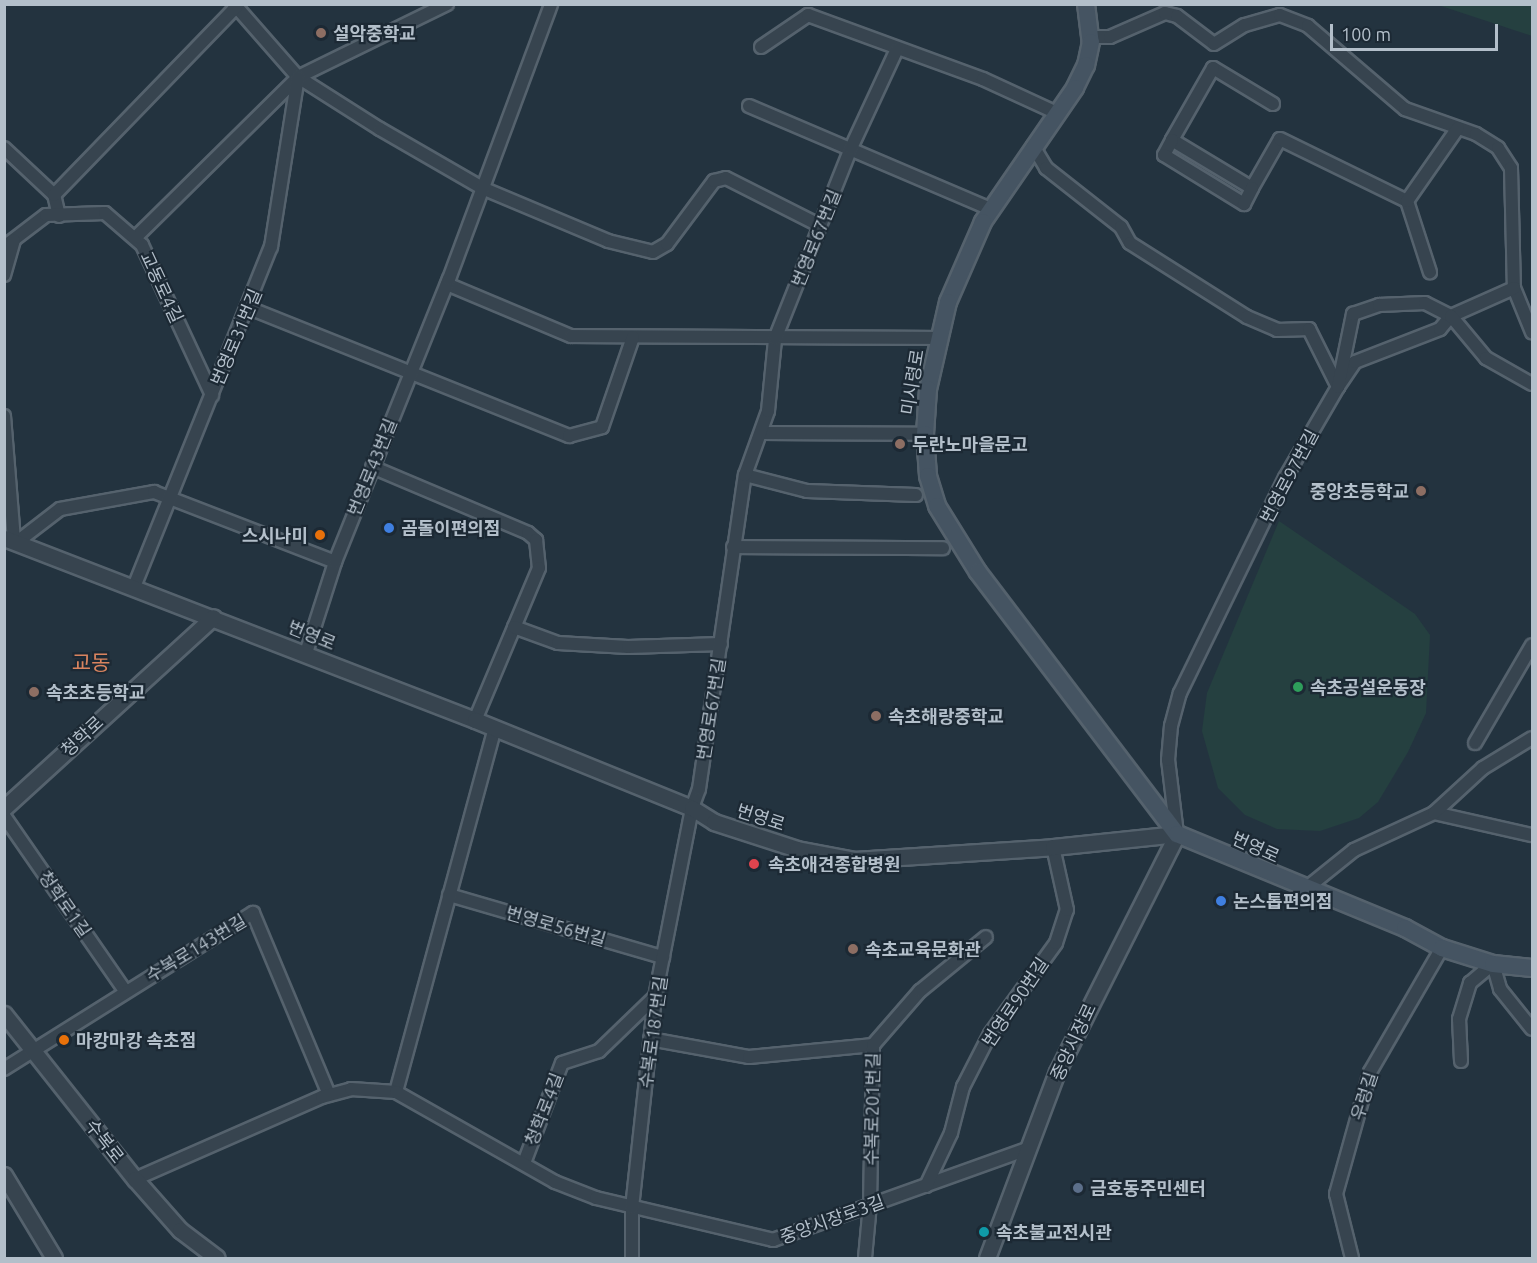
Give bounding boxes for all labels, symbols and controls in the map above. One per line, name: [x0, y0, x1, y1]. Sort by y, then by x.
scale bar: [1333, 12, 1501, 50]
place label: 설악중학교: [333, 22, 416, 44]
text: 100 m: [1341, 24, 1391, 44]
marker: 설악중학교: [314, 26, 328, 40]
street label: 번영로67번길: [787, 186, 845, 290]
street label: 교동로4길: [136, 248, 188, 326]
street label: 번영로31번길: [206, 285, 266, 389]
street label: 미시령로: [896, 348, 928, 416]
street label: 번영로43번길: [343, 415, 401, 519]
street label: 번영로97번길: [1255, 425, 1323, 527]
place label: 두란노마을문고: [912, 433, 1028, 455]
marker: 두란노마을문고: [893, 437, 907, 451]
place label: 중앙초등학교: [1310, 480, 1409, 502]
marker: 중앙초등학교: [1414, 484, 1428, 498]
place label: 곰돌이편의점: [401, 517, 500, 539]
marker: 곰돌이편의점: [382, 521, 396, 535]
place label: 스시나미: [242, 524, 308, 546]
marker: 스시나미: [313, 528, 327, 542]
street label: 번영로: [285, 616, 339, 654]
district label: 교동: [72, 649, 110, 675]
street label: 번영로67번길: [692, 656, 730, 762]
place label: 속초공설운동장: [1310, 676, 1426, 698]
marker: 속초공설운동장: [1291, 680, 1305, 694]
place label: 속초초등학교: [46, 681, 145, 703]
marker: 속초초등학교: [27, 685, 41, 699]
place label: 속초해랑중학교: [888, 705, 1004, 727]
marker: 속초해랑중학교: [869, 709, 883, 723]
street label: 청학로: [56, 711, 108, 761]
street label: 번영로: [734, 799, 788, 835]
street label: 번영로: [1229, 827, 1283, 867]
place label: 속초애견종합병원: [768, 853, 900, 875]
marker: 속초애견종합병원: [745, 855, 763, 873]
street label: 청학로1길: [34, 867, 96, 941]
place label: 논스톱편의점: [1233, 890, 1332, 912]
marker: 논스톱편의점: [1214, 894, 1228, 908]
street label: 번영로56번길: [503, 901, 609, 951]
street label: 수복로143번길: [142, 910, 250, 986]
place label: 속초교육문화관: [865, 938, 981, 960]
marker: 속초교육문화관: [846, 942, 860, 956]
street label: 번영로90번길: [977, 953, 1053, 1051]
street label: 수복로187번길: [634, 974, 672, 1090]
street label: 중앙시장로: [1046, 1000, 1100, 1084]
place label: 마캉마캉 속초점: [76, 1029, 196, 1051]
marker: 마캉마캉 속초점: [57, 1033, 71, 1047]
street label: 수복로201번길: [860, 1052, 884, 1166]
street label: 청학로4길: [520, 1069, 568, 1149]
street label: 우렁길: [1346, 1069, 1382, 1123]
street label: 수복로: [81, 1115, 129, 1167]
place label: 금호동주민센터: [1090, 1177, 1206, 1199]
marker: 금호동주민센터: [1071, 1181, 1085, 1195]
street label: 중앙시장로3길: [777, 1190, 887, 1248]
place label: 속초불교전시관: [996, 1221, 1112, 1243]
marker: 속초불교전시관: [977, 1225, 991, 1239]

